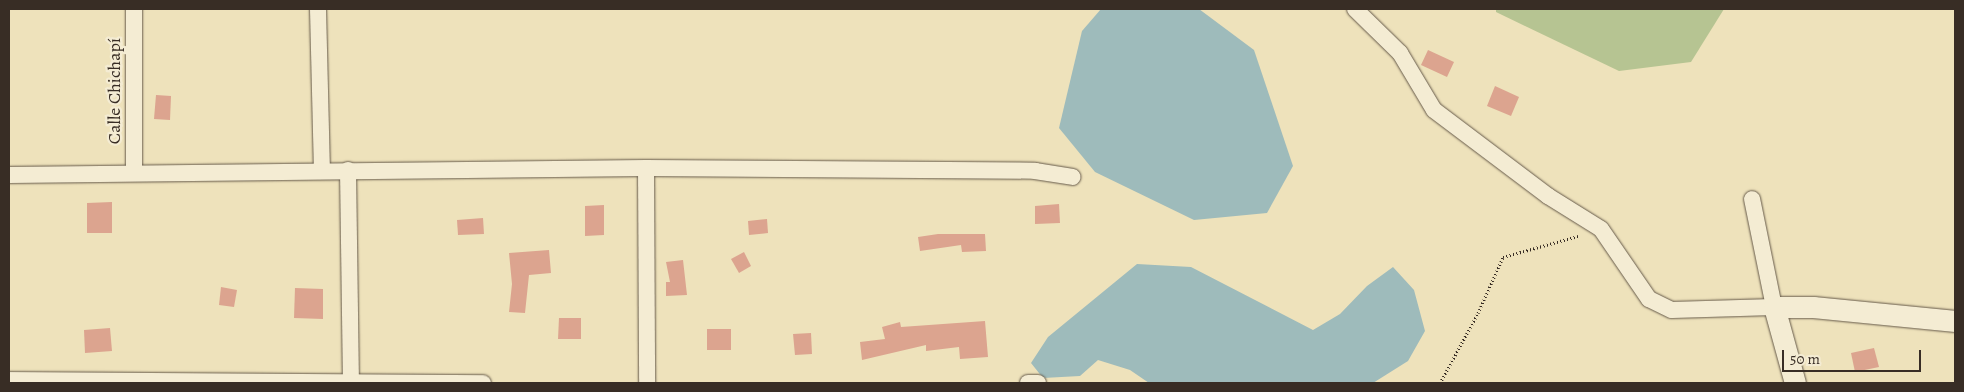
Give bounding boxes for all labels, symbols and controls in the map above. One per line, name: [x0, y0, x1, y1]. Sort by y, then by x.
street label: Calle Chichapí: [103, 38, 125, 144]
scale bar: [1784, 340, 1923, 372]
text: 50 m: [1790, 349, 1820, 369]

